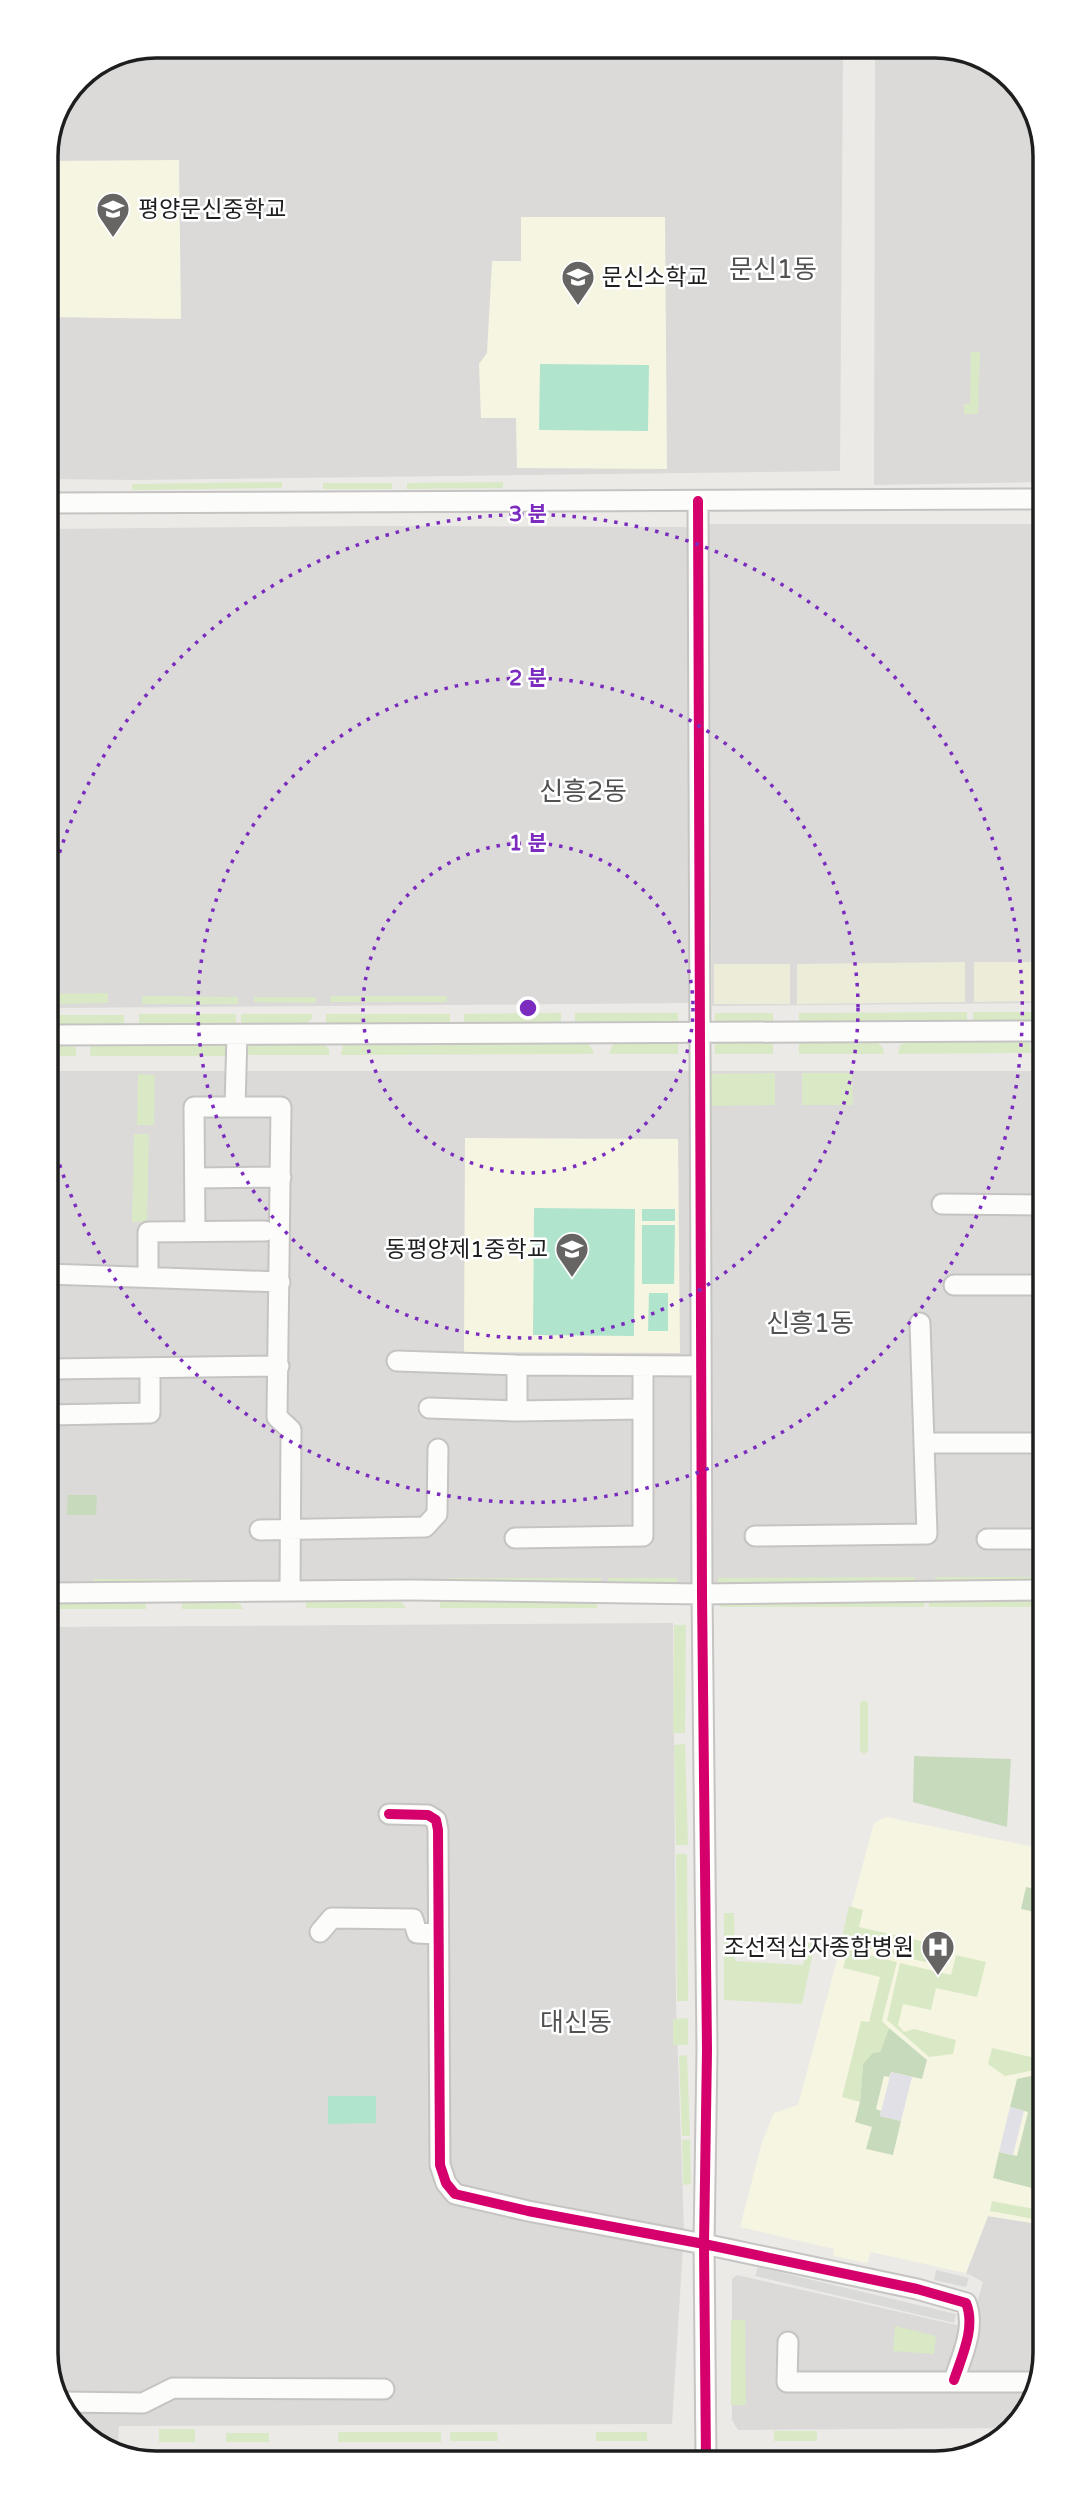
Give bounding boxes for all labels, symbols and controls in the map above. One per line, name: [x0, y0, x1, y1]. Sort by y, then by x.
school or university icon: 평양문신중학교: [94, 190, 132, 239]
place label: 평양문신중학교: [138, 196, 286, 224]
district label: 문신1동: [729, 254, 817, 285]
school or university icon: 문신소학교: [559, 258, 597, 307]
place label: 문신소학교: [602, 264, 708, 292]
text: 3 분: [509, 502, 547, 527]
text: 2 분: [509, 666, 547, 691]
district label: 신흥2동: [539, 776, 627, 807]
text: 1 분: [509, 831, 547, 856]
centre of rings: [516, 996, 540, 1020]
school or university icon: 동평양제1중학교: [553, 1230, 591, 1279]
place label: 동평양제1중학교: [385, 1236, 548, 1264]
district label: 신흥1동: [766, 1308, 854, 1339]
hospital icon: 조선적십자종합병원: [919, 1928, 957, 1977]
place label: 조선적십자종합병원: [724, 1934, 914, 1962]
district label: 대신동: [540, 2007, 612, 2038]

